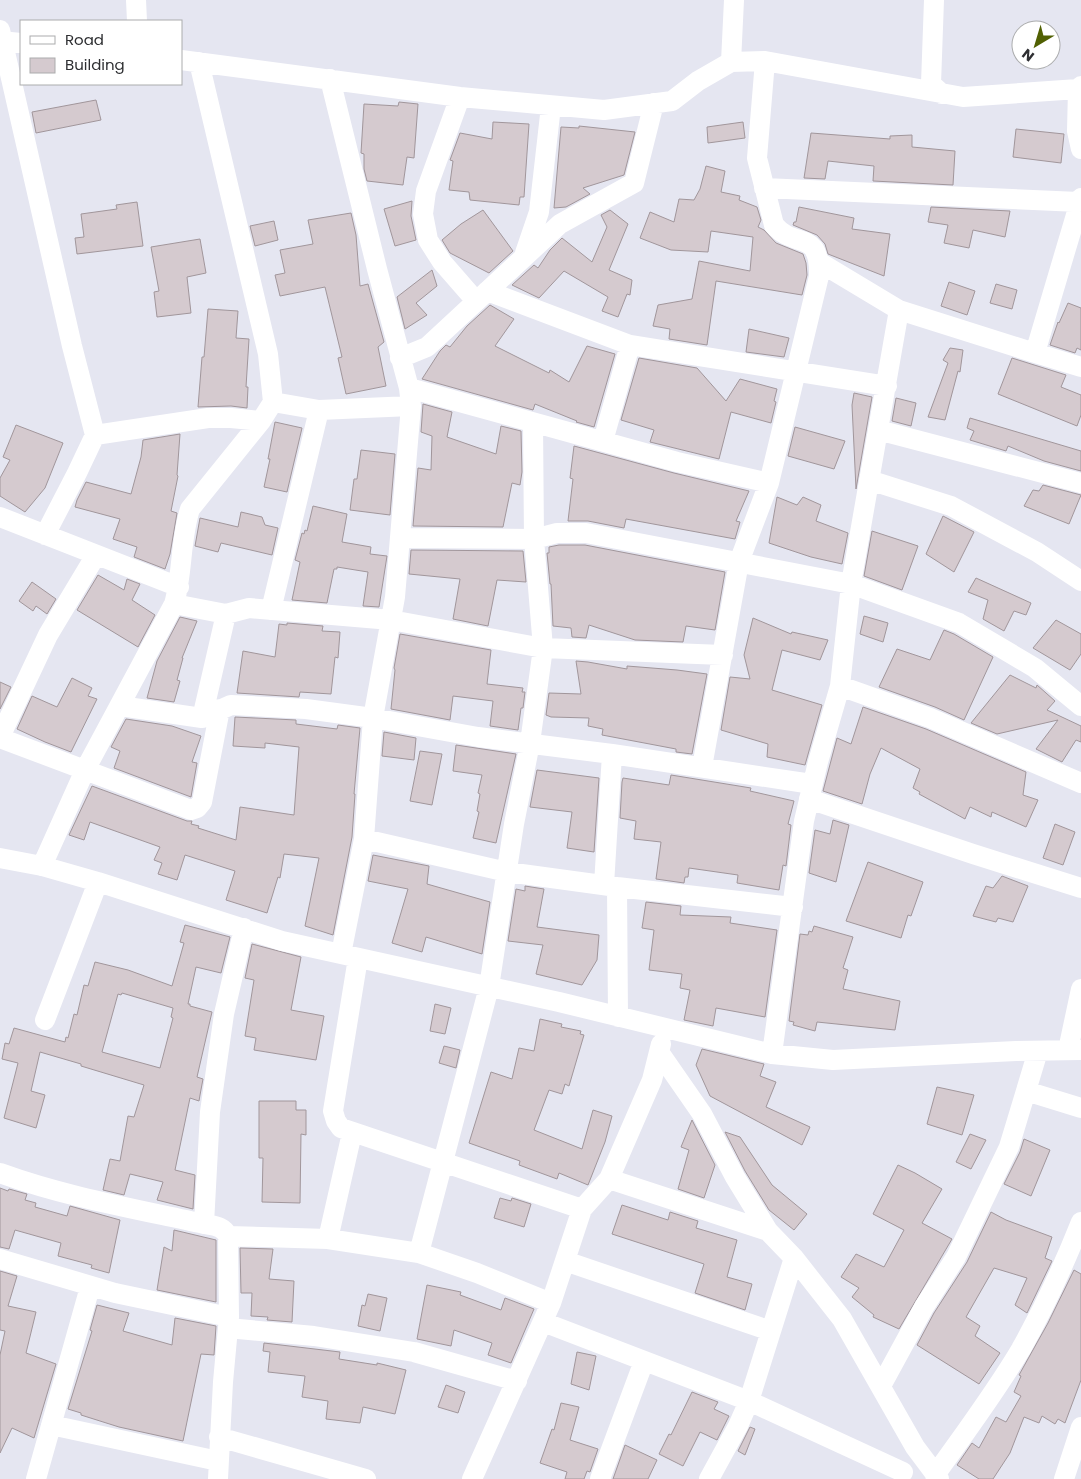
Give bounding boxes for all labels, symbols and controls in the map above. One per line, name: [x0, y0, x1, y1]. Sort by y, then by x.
legend: [20, 20, 182, 85]
north arrow: [1011, 20, 1061, 70]
text: Road: [65, 29, 104, 50]
text: N: [1018, 44, 1038, 66]
text: Building: [65, 54, 125, 75]

